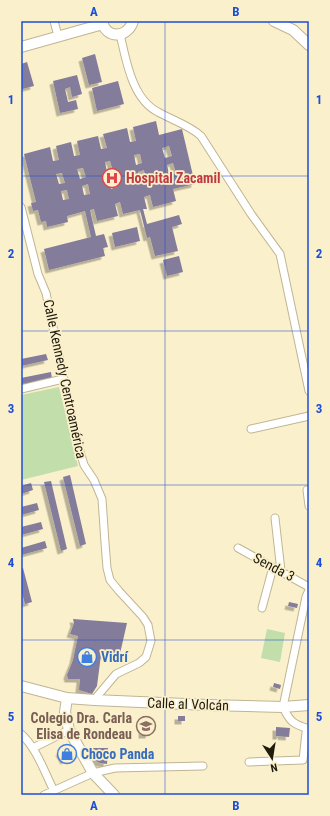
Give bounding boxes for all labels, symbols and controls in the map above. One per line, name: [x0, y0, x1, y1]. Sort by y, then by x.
text: A: [90, 4, 98, 19]
text: B: [232, 4, 240, 19]
text: 1: [8, 92, 14, 107]
text: 1: [316, 92, 322, 107]
hospital icon: Hospital Zacamil: [101, 167, 123, 189]
place label: Hospital Zacamil: [126, 170, 221, 186]
text: 2: [8, 246, 15, 261]
text: 2: [316, 246, 323, 261]
street label: Calle Kennedy Centroamérica: [40, 298, 90, 460]
text: 3: [8, 401, 14, 416]
text: 3: [316, 401, 322, 416]
street label: Senda 3: [251, 550, 297, 584]
text: 4: [8, 555, 15, 570]
text: 4: [316, 555, 323, 570]
shop icon: Vidrí: [76, 646, 98, 668]
place label: Vidrí: [101, 649, 129, 665]
street label: Calle al Volcán: [147, 695, 229, 713]
text: 5: [8, 709, 15, 724]
text: 5: [316, 709, 323, 724]
place label: Colegio Dra. Carla Elisa de Rondeau: [31, 710, 132, 742]
school or university icon: Colegio Dra. Carla Elisa de Rondeau: [135, 715, 157, 737]
north arrow: [252, 738, 292, 778]
shop icon: Choco Panda: [56, 743, 78, 765]
place label: Choco Panda: [81, 746, 155, 762]
text: N: [269, 760, 279, 774]
text: A: [90, 798, 98, 813]
text: B: [232, 798, 240, 813]

